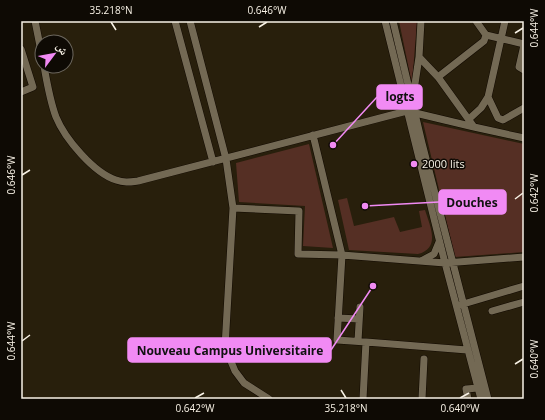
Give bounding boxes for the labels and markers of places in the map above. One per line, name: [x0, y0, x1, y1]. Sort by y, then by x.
callout: logts: [377, 85, 422, 109]
place label: 2000 lits: [422, 156, 465, 171]
marker: 2000 lits: [409, 159, 419, 169]
callout: Douches: [439, 190, 506, 214]
callout: Nouveau Campus Universitaire: [128, 338, 331, 362]

